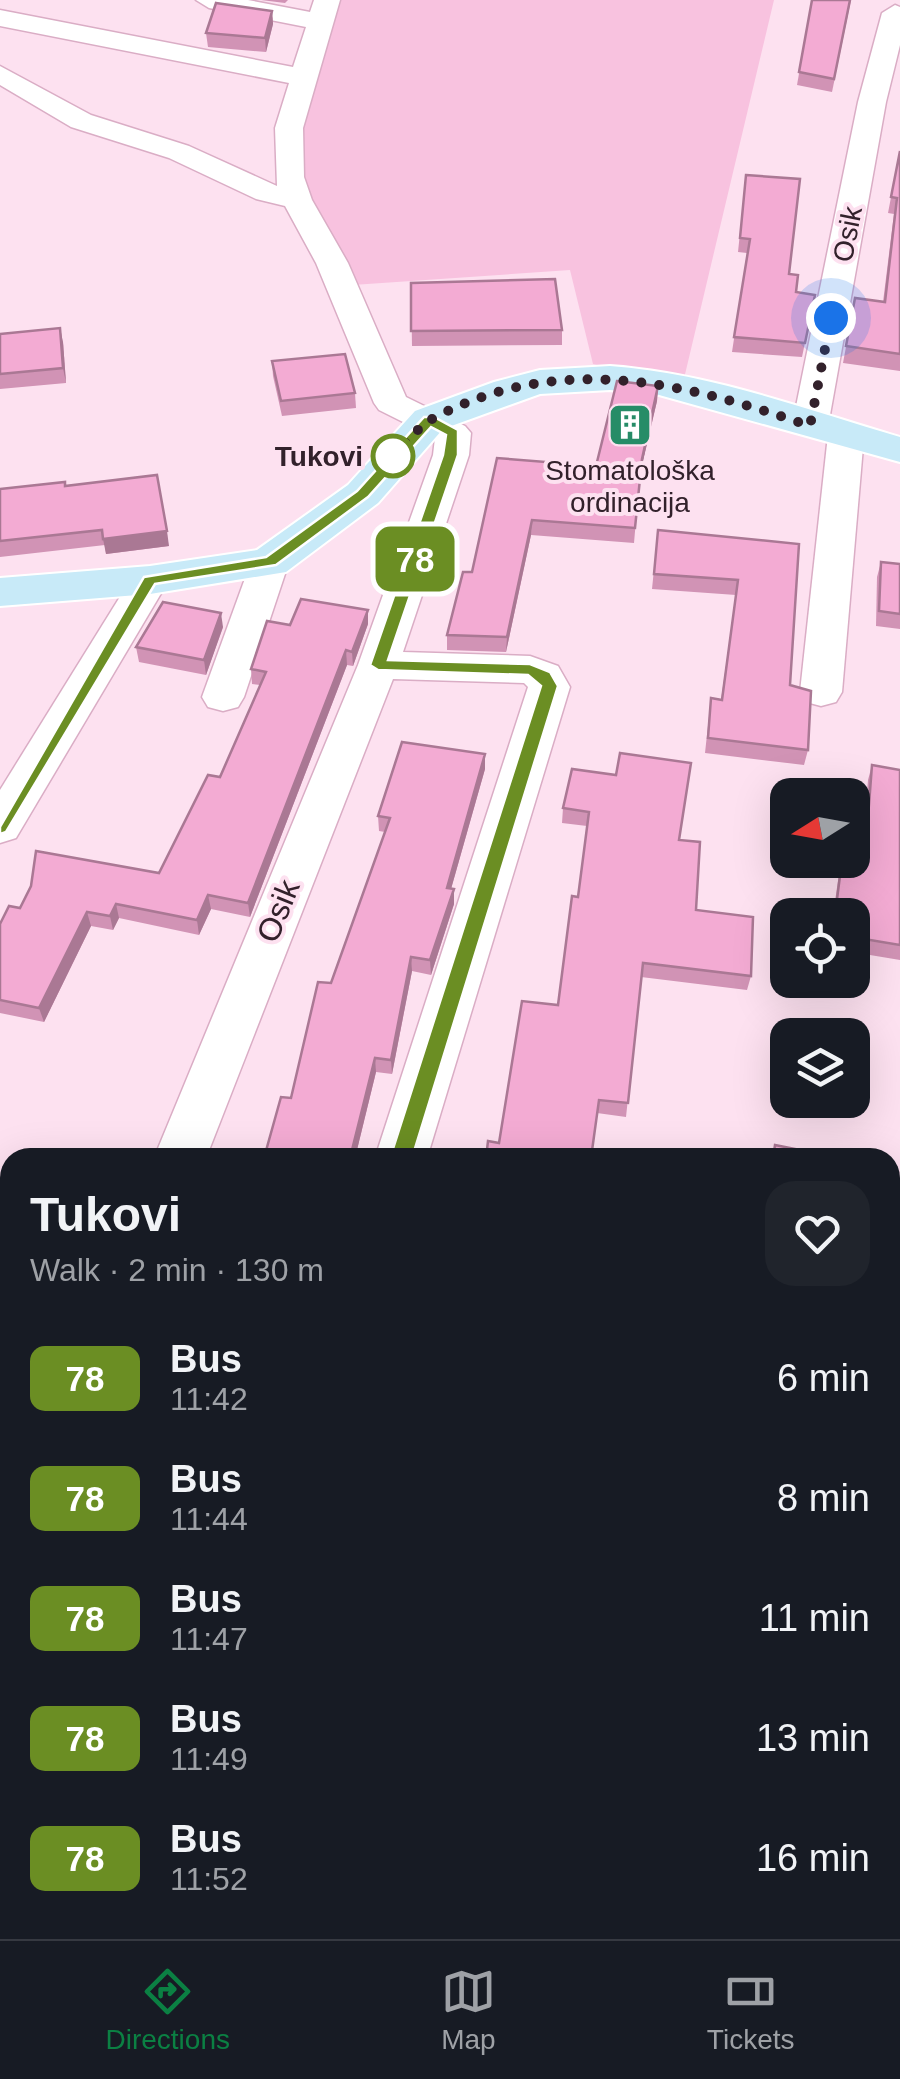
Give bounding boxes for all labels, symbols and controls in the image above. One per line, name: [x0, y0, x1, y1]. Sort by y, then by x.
street label: Osik: [827, 203, 868, 265]
your location: [806, 293, 856, 343]
building icon: Stomatološka ordinacija: [607, 402, 653, 448]
marker: Tukovi: [372, 435, 414, 477]
place label: Tukovi: [275, 441, 363, 472]
place label: Stomatološka ordinacija: [545, 455, 715, 518]
line badge: 78: [370, 526, 460, 592]
text: 78: [396, 540, 434, 579]
north arrow: [770, 778, 870, 878]
map controls: [770, 778, 870, 1118]
street label: Osik: [249, 874, 307, 947]
button: locate: [770, 898, 870, 998]
button: layers: [770, 1018, 870, 1118]
button: heart: [765, 1181, 870, 1286]
text: Tukovi: [30, 1188, 181, 1241]
text: Walk · 2 min · 130 m: [30, 1252, 324, 1288]
text: Bus: [170, 1338, 242, 1380]
text: 6 min: [777, 1357, 870, 1399]
text: 78: [66, 1359, 104, 1398]
text: 11:42: [170, 1381, 248, 1417]
text: Bus: [170, 1458, 242, 1500]
text: 8 min: [777, 1477, 870, 1519]
text: 78: [66, 1479, 104, 1518]
text: 11:44: [170, 1501, 248, 1537]
text: Bus: [170, 1578, 242, 1620]
text: 11 min: [759, 1597, 870, 1639]
text: 78: [66, 1599, 104, 1638]
text: 11:47: [170, 1621, 248, 1657]
text: Bus: [170, 1698, 242, 1740]
text: 13 min: [756, 1717, 870, 1759]
text: 78: [66, 1719, 104, 1758]
text: 11:49: [170, 1741, 248, 1777]
text: Bus: [170, 1818, 242, 1860]
text: 16 min: [756, 1837, 870, 1879]
text: 78: [66, 1839, 104, 1878]
text: 11:52: [170, 1861, 248, 1897]
tab: Directions: [105, 1964, 230, 2056]
tab: Map: [441, 1964, 496, 2056]
tab: Tickets: [707, 1964, 795, 2056]

